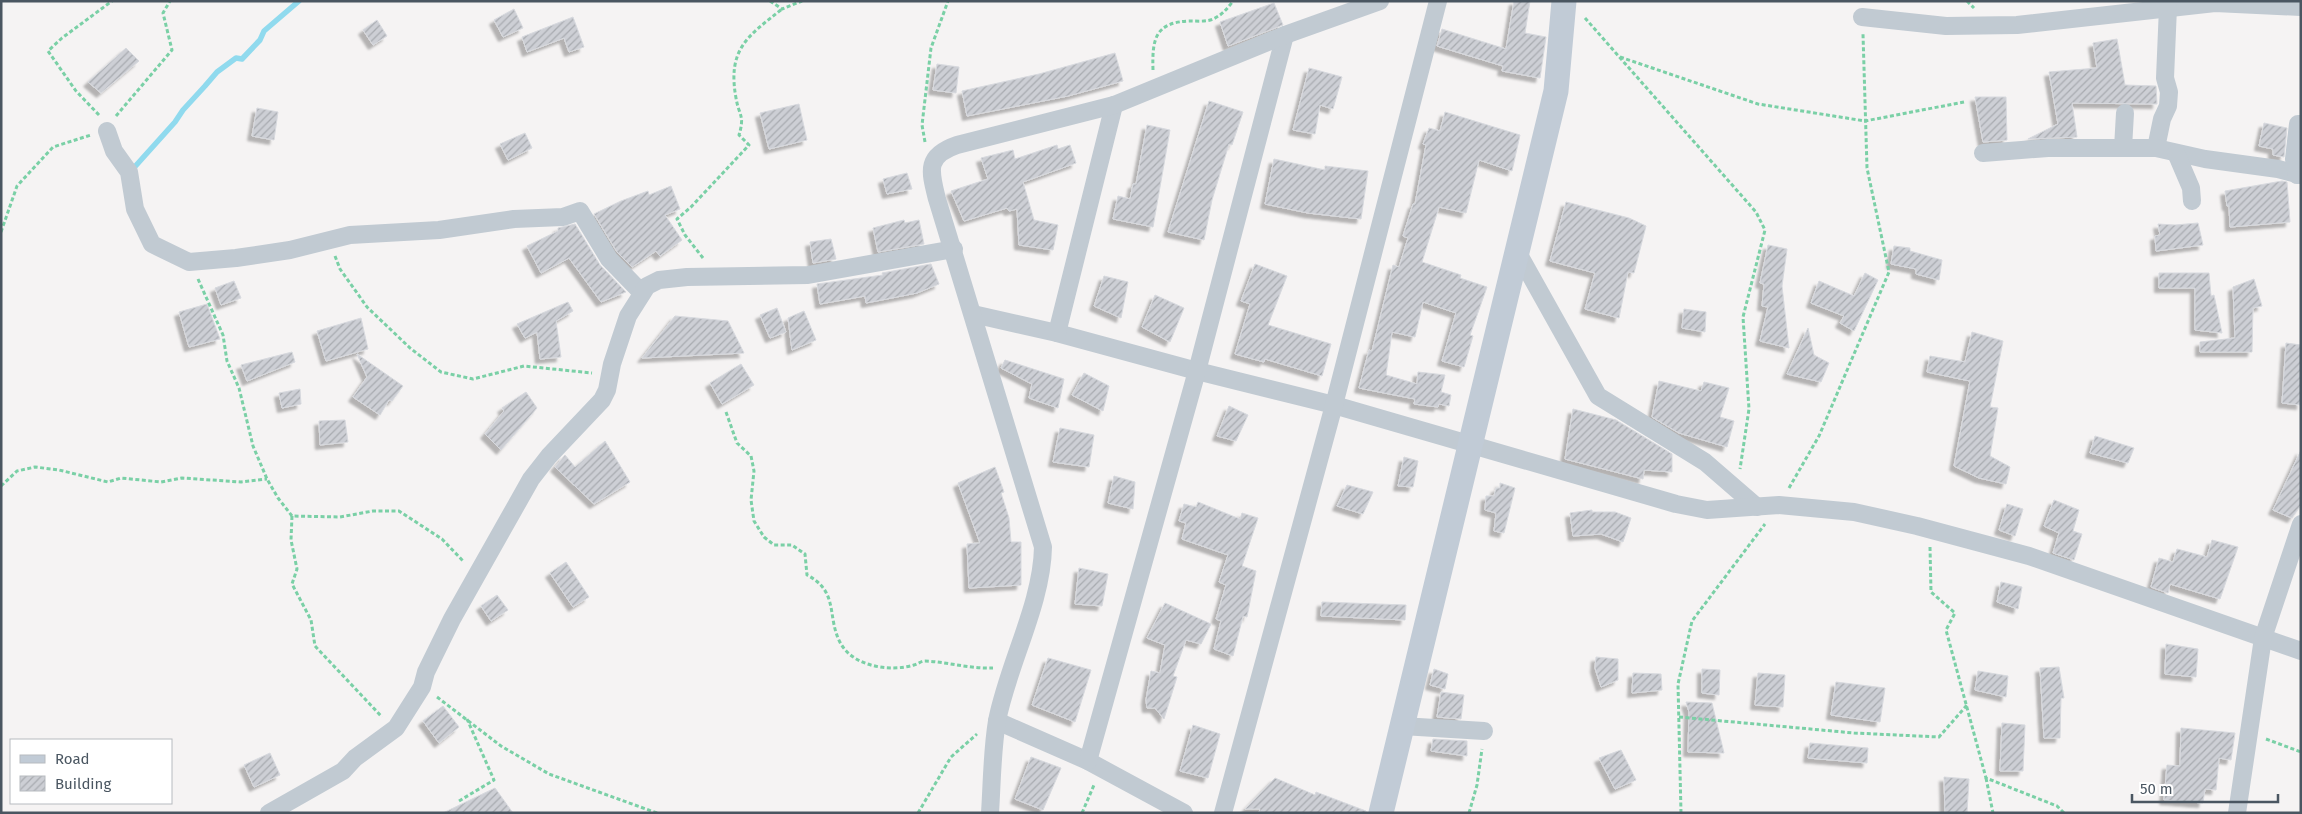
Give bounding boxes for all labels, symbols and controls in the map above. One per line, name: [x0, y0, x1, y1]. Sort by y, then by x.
legend: [10, 739, 172, 804]
text: Road: [55, 750, 90, 768]
scale bar: [2132, 772, 2278, 804]
text: Building: [55, 775, 111, 793]
text: 50 m: [2140, 780, 2173, 798]

